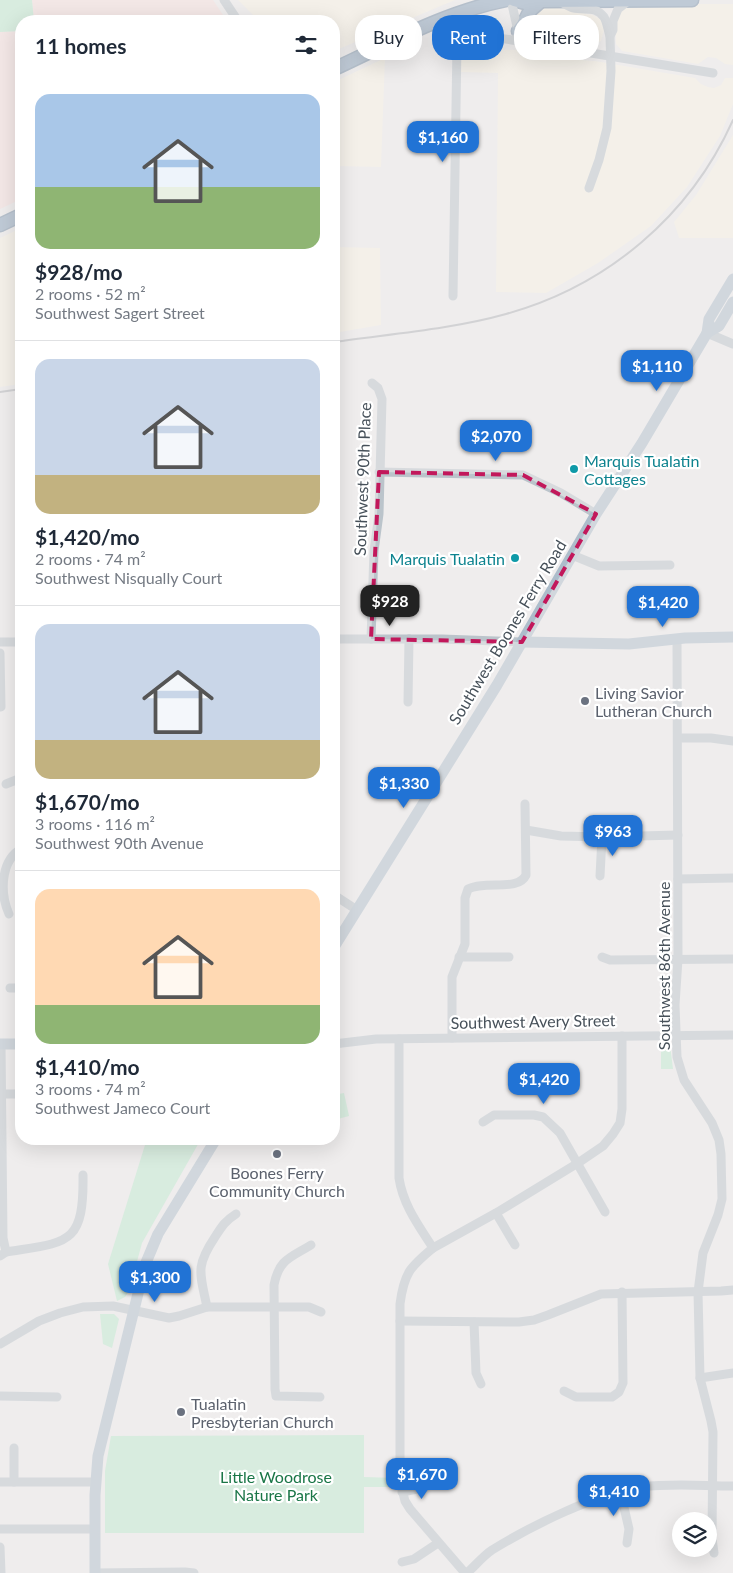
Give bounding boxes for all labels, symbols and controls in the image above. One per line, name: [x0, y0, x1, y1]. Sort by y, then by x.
chip: Buy: [355, 15, 422, 60]
chip: Rent: [432, 15, 504, 60]
chip: Filters: [514, 15, 599, 60]
icon: filters: [292, 31, 320, 59]
text: 11 homes: [35, 33, 126, 58]
pin: $1,160: [402, 120, 484, 163]
icon: home: [133, 126, 223, 216]
text: $1,160: [418, 127, 468, 146]
text: $928/mo: [35, 259, 123, 284]
text: 2 rooms · 52 m²: [35, 284, 146, 303]
text: Southwest Sagert Street: [35, 303, 205, 322]
pin: $1,110: [616, 350, 698, 392]
text: $1,110: [632, 356, 682, 375]
icon: home: [133, 392, 223, 482]
street label: Southwest 90th Place: [350, 402, 374, 556]
pin: $2,070: [455, 420, 537, 462]
text: $2,070: [471, 426, 521, 445]
place label: Marquis Tualatin Cottages: [584, 451, 699, 488]
marker: Marquis Tualatin Cottages: [568, 463, 580, 475]
text: $1,420/mo: [35, 524, 140, 549]
street label: Southwest Boones Ferry Road: [444, 536, 570, 728]
text: 2 rooms · 74 m²: [35, 549, 146, 568]
place label: Marquis Tualatin: [390, 549, 505, 568]
marker: Marquis Tualatin: [509, 552, 521, 564]
text: Southwest Nisqually Court: [35, 568, 222, 587]
pin: $928: [360, 584, 420, 627]
pin: $1,420: [622, 586, 704, 628]
text: $928: [371, 591, 409, 610]
text: $1,420: [638, 592, 688, 611]
icon: home: [133, 657, 223, 747]
place label: Living Savior Lutheran Church: [595, 683, 712, 720]
marker: Living Savior Lutheran Church: [579, 695, 591, 707]
pin: $1,330: [363, 766, 445, 809]
text: $1,330: [379, 773, 429, 792]
text: $1,670/mo: [35, 789, 140, 814]
text: 3 rooms · 116 m²: [35, 814, 155, 833]
pin: $963: [583, 814, 643, 857]
text: $963: [594, 821, 632, 840]
text: Southwest 90th Avenue: [35, 833, 204, 852]
street label: Southwest 86th Avenue: [654, 882, 673, 1050]
icon: home: [133, 922, 223, 1012]
street label: Southwest Avery Street: [450, 1010, 616, 1032]
text: $1,410/mo: [35, 1054, 140, 1079]
pin: $1,420: [503, 1062, 585, 1105]
text: $1,420: [519, 1069, 569, 1088]
text: 3 rooms · 74 m²: [35, 1079, 146, 1098]
text: Southwest Jameco Court: [35, 1098, 210, 1117]
marker: Boones Ferry Community Church: [271, 1148, 283, 1160]
place label: Boones Ferry Community Church: [209, 1163, 345, 1200]
pin: $1,300: [114, 1260, 196, 1303]
text: $1,300: [130, 1267, 180, 1286]
place label: Tualatin Presbyterian Church: [191, 1394, 334, 1431]
marker: Tualatin Presbyterian Church: [175, 1406, 187, 1418]
pin: $1,670: [381, 1458, 463, 1500]
text: $1,670: [397, 1464, 447, 1483]
park label: Little Woodrose Nature Park: [220, 1467, 332, 1504]
pin: $1,410: [573, 1474, 655, 1517]
text: $1,410: [589, 1481, 639, 1500]
map controls: [672, 1512, 717, 1557]
button: layers: [672, 1512, 717, 1557]

